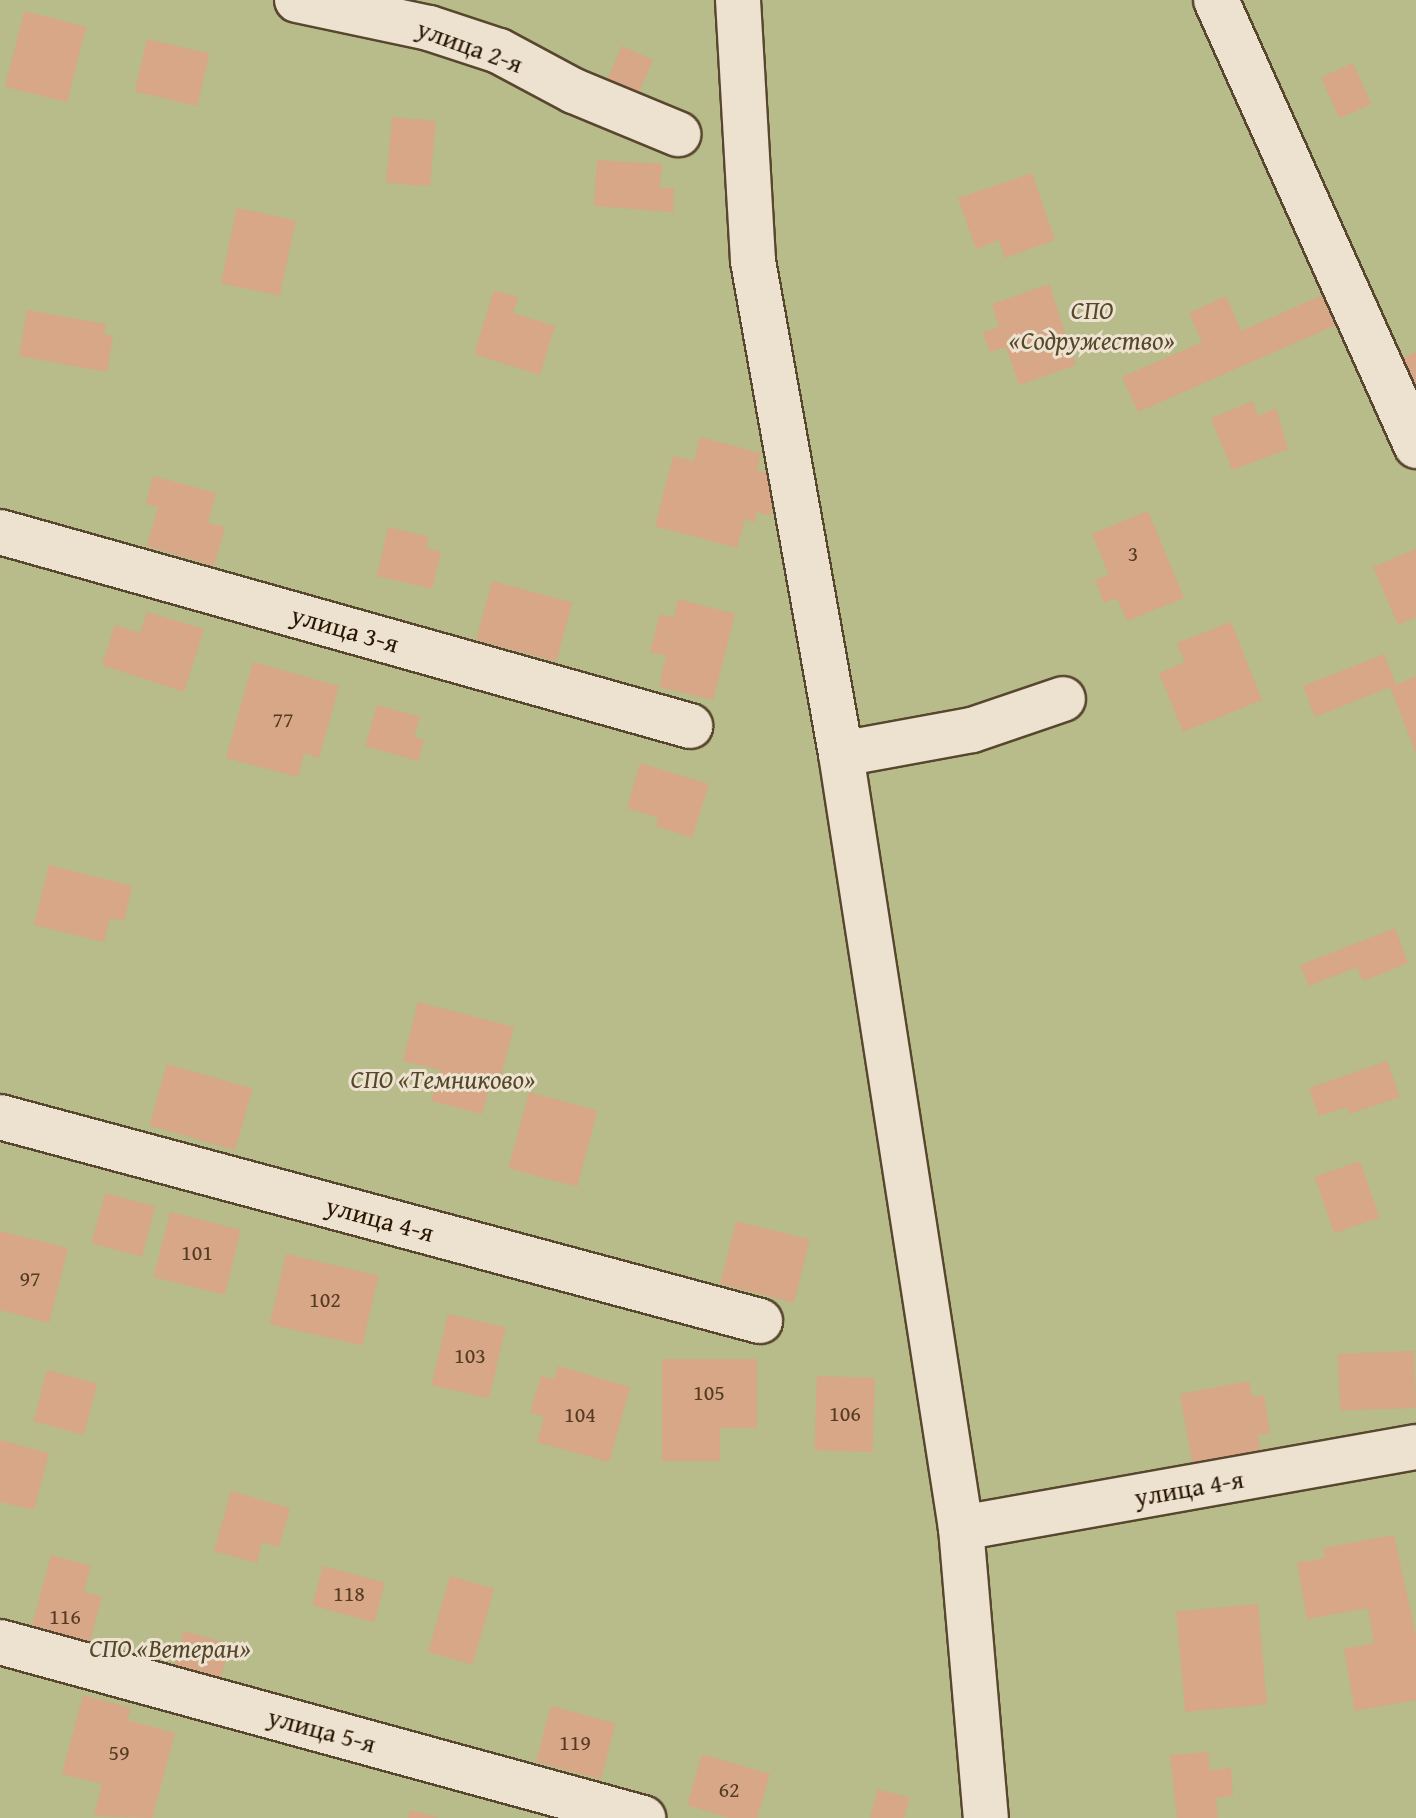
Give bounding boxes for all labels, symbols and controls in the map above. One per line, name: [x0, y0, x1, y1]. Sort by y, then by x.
street label: улица 2-я: [413, 12, 527, 80]
park label: СПО «Содружество»: [1009, 294, 1175, 356]
house number: 3: [1128, 541, 1138, 567]
street label: улица 3-я: [288, 599, 402, 659]
house number: 77: [272, 707, 294, 733]
park label: СПО «Темниково»: [351, 1063, 535, 1095]
street label: улица 4-я: [323, 1190, 437, 1248]
house number: 101: [181, 1240, 213, 1266]
house number: 97: [19, 1266, 41, 1292]
house number: 102: [309, 1287, 341, 1313]
house number: 103: [454, 1343, 486, 1369]
house number: 105: [693, 1380, 725, 1406]
house number: 106: [829, 1401, 861, 1427]
house number: 104: [564, 1402, 596, 1428]
street label: улица 4-я: [1132, 1463, 1246, 1513]
house number: 118: [333, 1581, 365, 1607]
house number: 116: [49, 1604, 81, 1630]
park label: СПО «Ветеран»: [89, 1632, 251, 1664]
street label: улица 5-я: [265, 1701, 379, 1759]
house number: 119: [559, 1730, 591, 1756]
house number: 59: [108, 1740, 130, 1766]
house number: 62: [718, 1777, 740, 1803]

